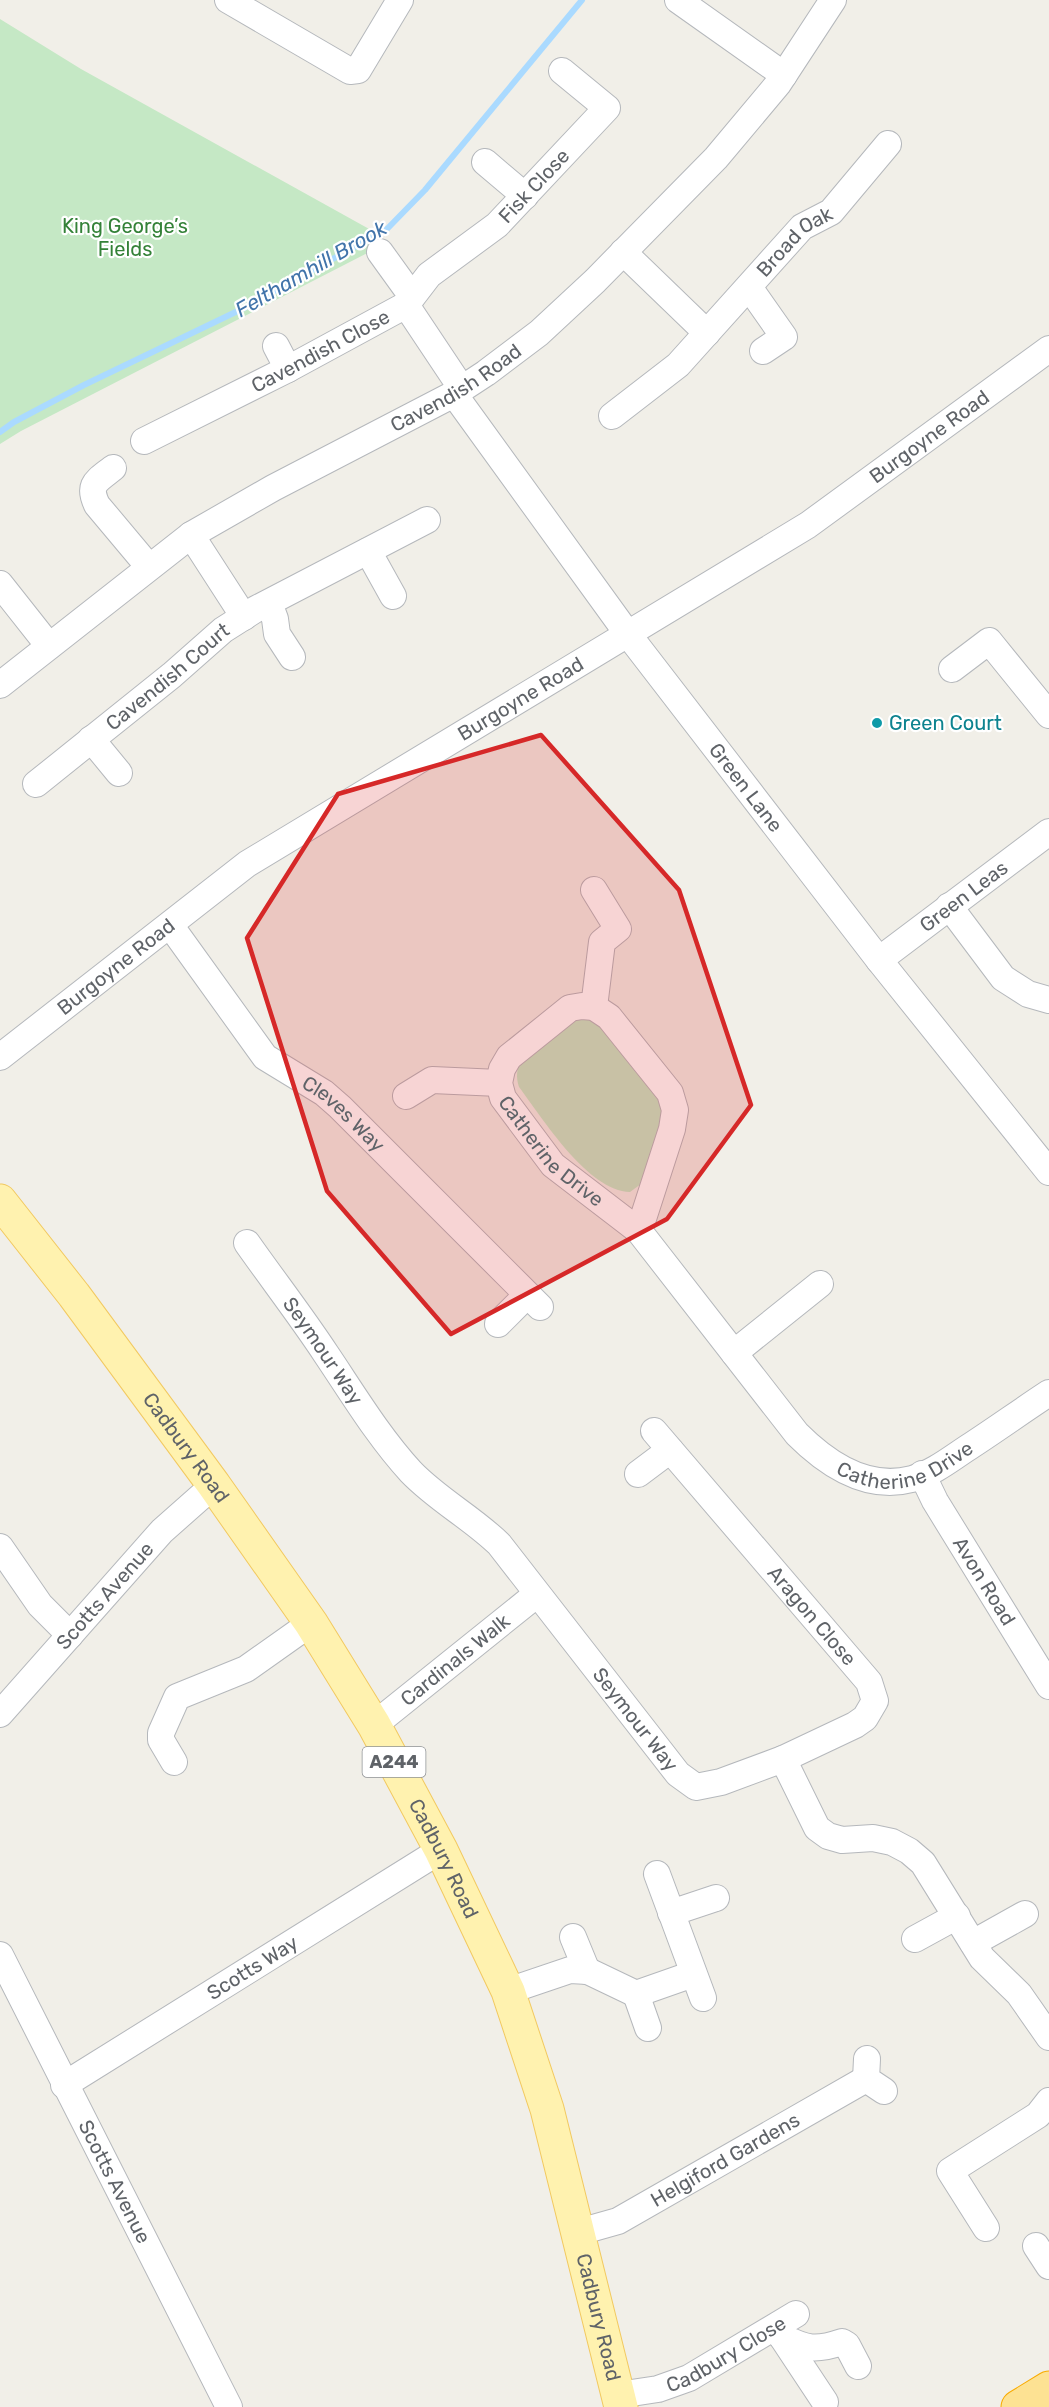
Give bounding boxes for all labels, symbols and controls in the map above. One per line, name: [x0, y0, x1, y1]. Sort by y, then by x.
street label: Fisk Close: [493, 144, 574, 228]
street label: Broad Oak: [751, 201, 837, 281]
park label: King George’s Fields: [62, 214, 188, 261]
water label: Felthamhill Brook: [230, 214, 392, 322]
street label: Cavendish Close: [247, 304, 394, 397]
street label: Cavendish Road: [386, 339, 526, 437]
street label: Burgoyne Road: [865, 385, 994, 488]
street label: Cavendish Court: [101, 617, 234, 735]
street label: Burgoyne Road: [453, 652, 588, 746]
place label: Green Court: [889, 711, 1002, 735]
marker: Green Court: [870, 716, 884, 730]
street label: Green Lane: [704, 738, 788, 837]
street label: Green Leas: [915, 855, 1012, 937]
street label: Burgoyne Road: [52, 913, 179, 1020]
street label: Cleves Way: [298, 1071, 390, 1157]
street label: Catherine Drive: [493, 1091, 608, 1212]
street label: Seymour Way: [278, 1292, 368, 1409]
street label: Cadbury Road: [138, 1388, 235, 1507]
street label: Catherine Drive: [833, 1436, 977, 1494]
street label: Avon Road: [948, 1532, 1021, 1630]
street label: Scotts Avenue: [51, 1537, 159, 1654]
street label: Aragon Close: [763, 1561, 861, 1670]
street label: Cardinals Walk: [396, 1608, 515, 1711]
street label: Seymour Way: [588, 1663, 683, 1776]
road number: A244: [362, 1747, 426, 1777]
street label: Cadbury Road: [404, 1795, 484, 1922]
street label: Scotts Way: [202, 1930, 302, 2005]
street label: Helgiford Gardens: [646, 2108, 804, 2212]
street label: Scotts Avenue: [74, 2116, 156, 2247]
street label: Cadbury Road: [571, 2251, 626, 2384]
street label: Cadbury Close: [663, 2311, 790, 2397]

